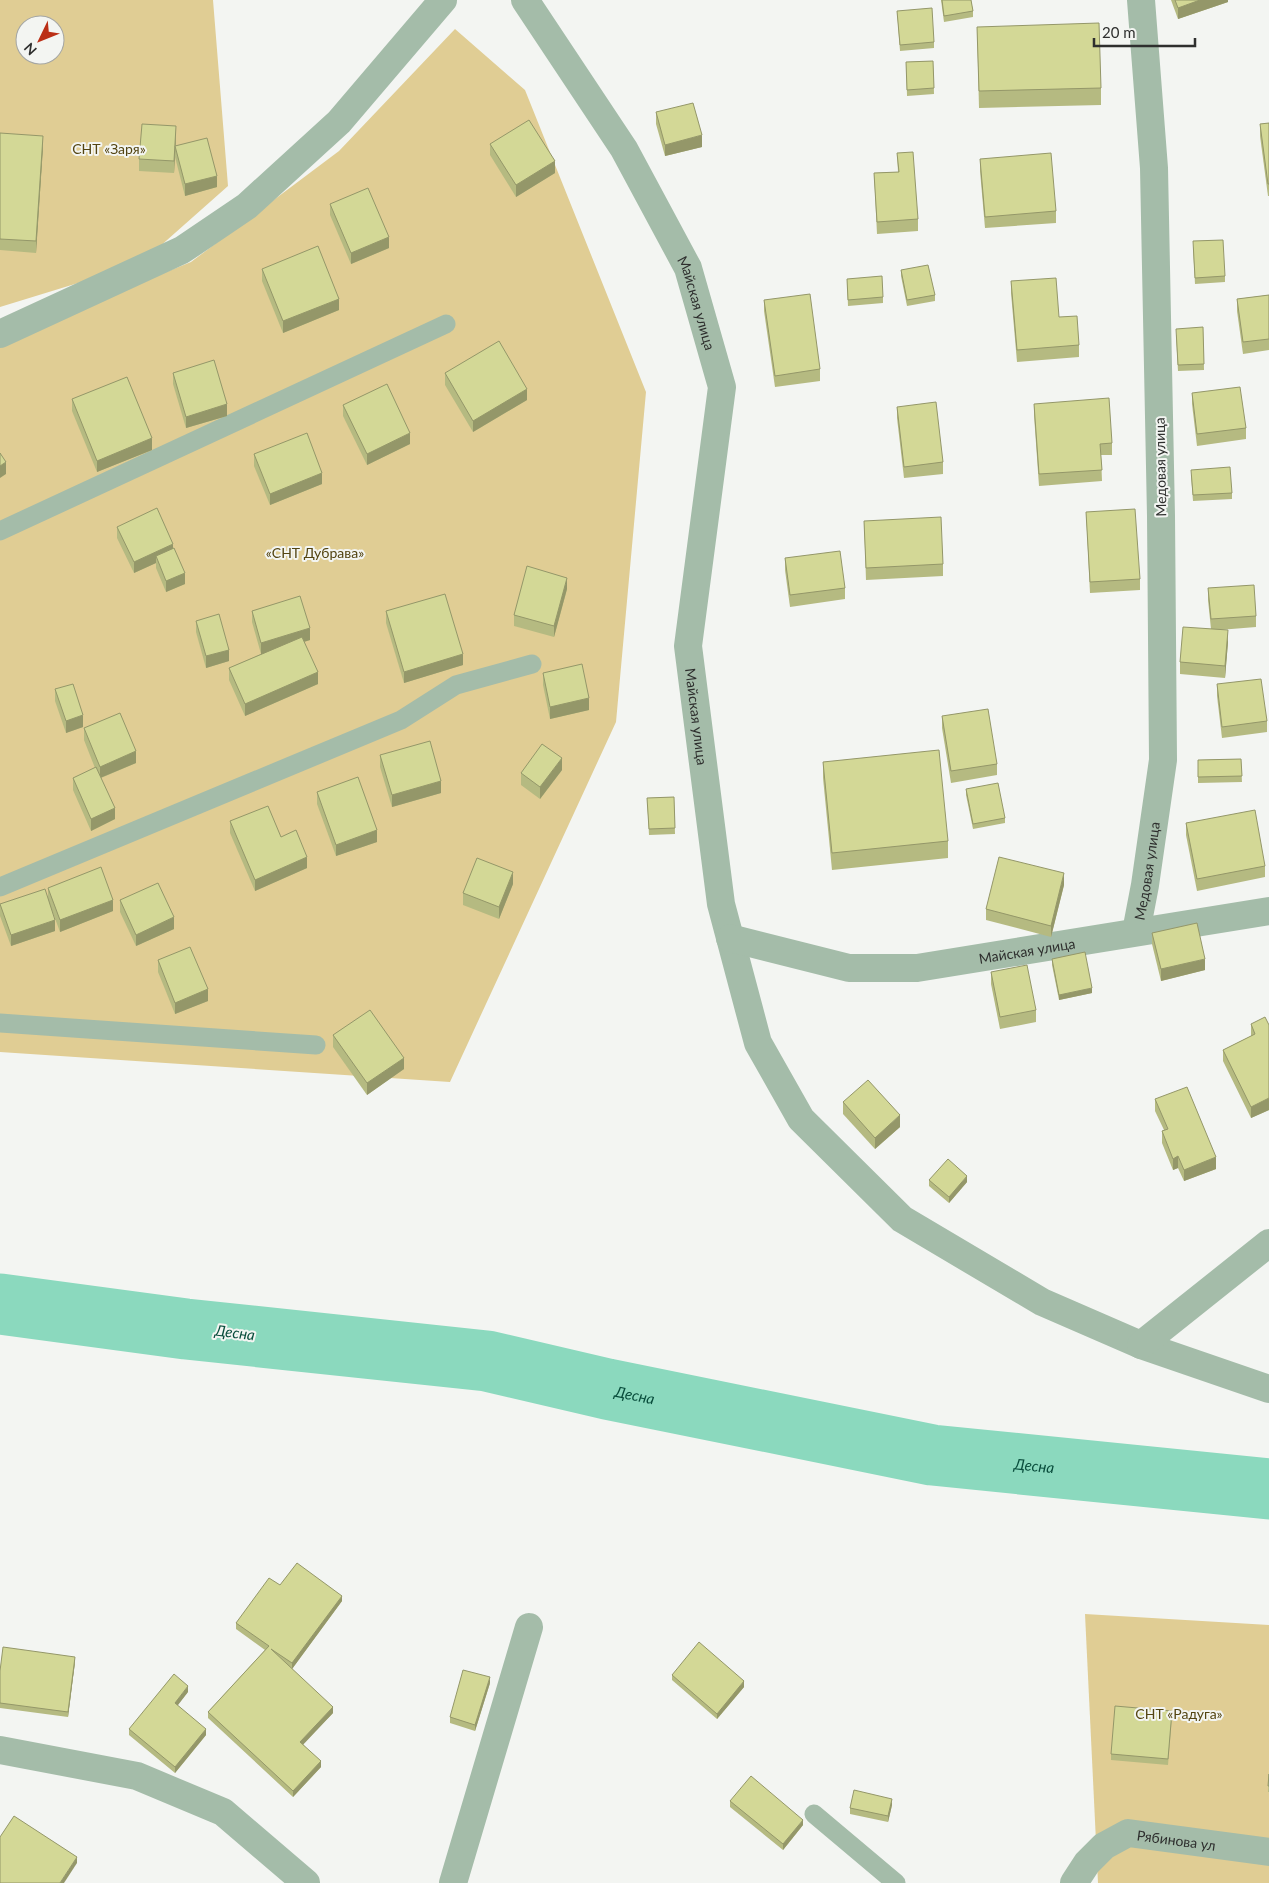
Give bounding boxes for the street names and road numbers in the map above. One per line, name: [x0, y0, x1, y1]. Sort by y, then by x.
street label: Майская улица: [674, 253, 719, 352]
street label: Медовая улица: [1151, 417, 1169, 517]
street label: Майская улица: [682, 667, 712, 766]
street label: Медовая улица: [1130, 821, 1163, 921]
street label: Майская улица: [977, 934, 1076, 966]
street label: Рябинова ул: [1136, 1826, 1217, 1853]

